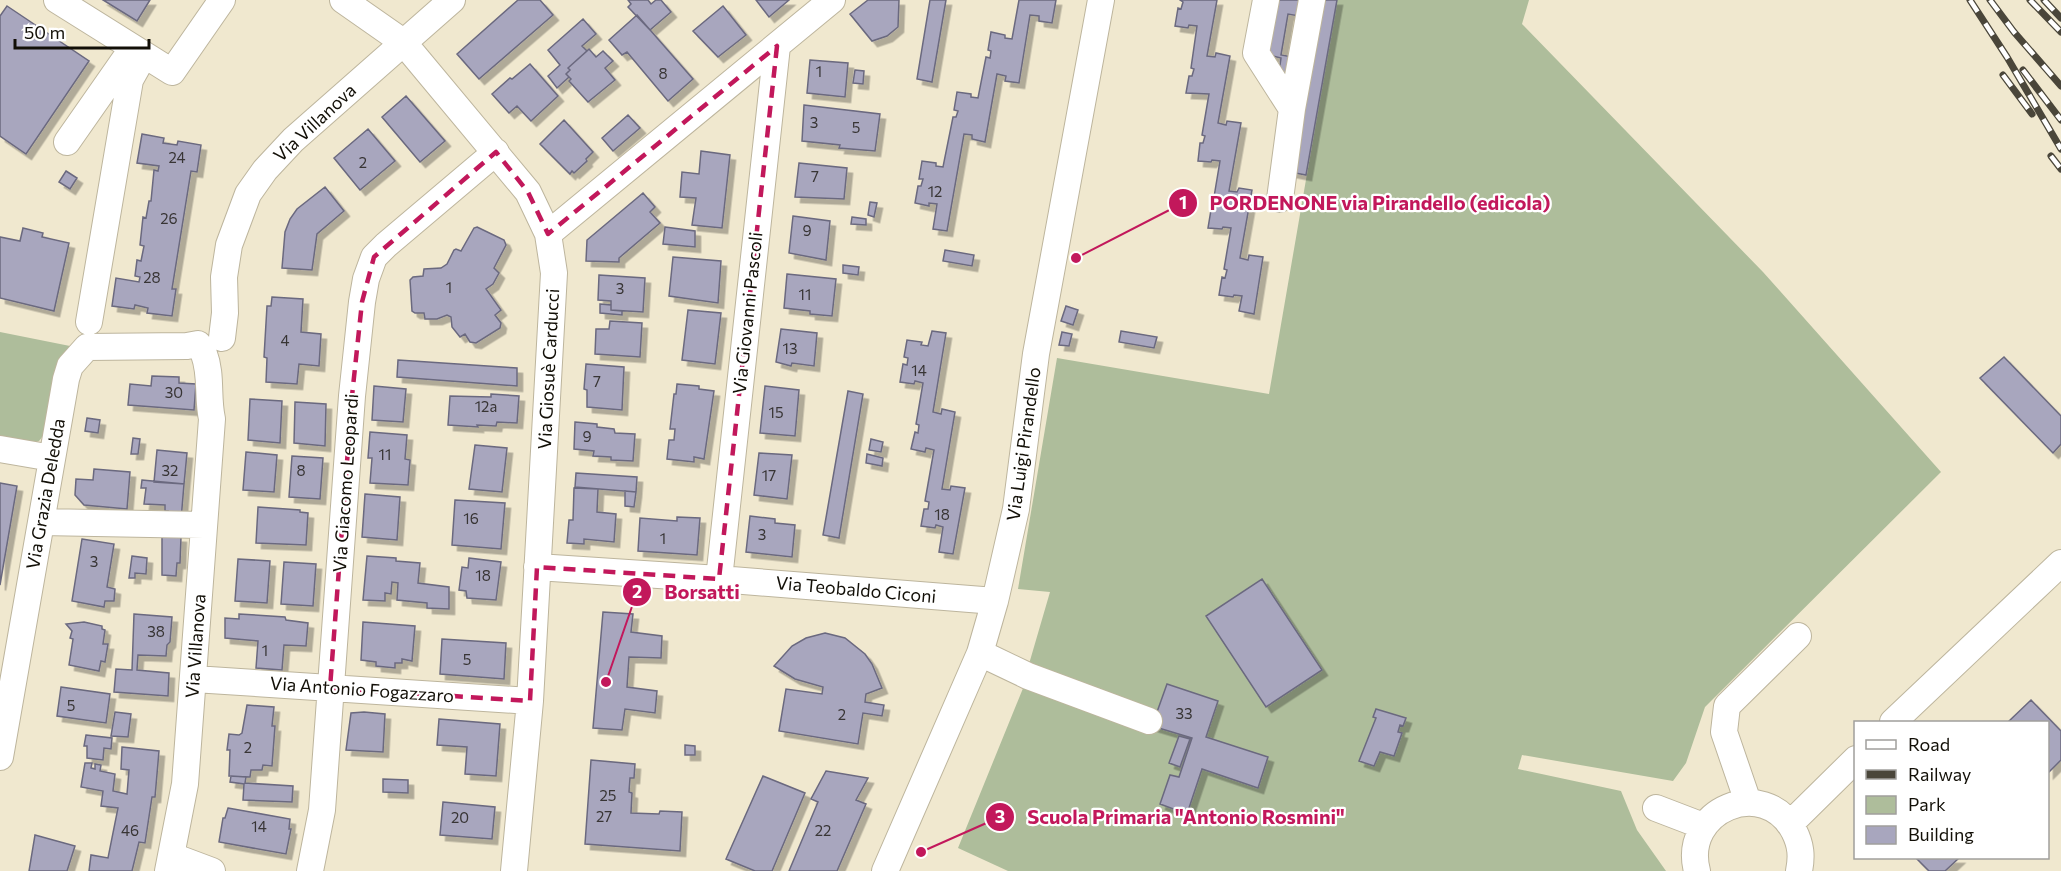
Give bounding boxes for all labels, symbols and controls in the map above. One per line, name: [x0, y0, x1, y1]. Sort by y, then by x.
scale bar: [15, 12, 148, 50]
text: 50 m: [24, 21, 65, 43]
house number: 1: [816, 62, 822, 80]
house number: 8: [658, 64, 668, 82]
street label: Via Villanova: [269, 79, 360, 166]
house number: 3: [810, 113, 818, 131]
house number: 5: [852, 118, 860, 136]
house number: 24: [168, 148, 186, 166]
house number: 2: [359, 153, 367, 171]
house number: 7: [811, 167, 819, 185]
house number: 12: [928, 182, 942, 200]
callout: PORDENONE via Pirandello (edicola): [1168, 184, 1563, 222]
text: PORDENONE via Pirandello (edicola): [1209, 190, 1551, 214]
text: 1: [1179, 191, 1187, 213]
house number: 26: [160, 209, 178, 227]
house number: 9: [802, 221, 812, 239]
street label: Via Giovanni Pascoli: [728, 231, 766, 395]
house number: 28: [143, 268, 161, 286]
house number: 1: [446, 278, 452, 296]
house number: 3: [616, 279, 624, 297]
house number: 11: [799, 285, 811, 303]
street label: Via Giosuè Carducci: [533, 288, 563, 450]
house number: 4: [281, 331, 290, 349]
house number: 13: [783, 339, 797, 357]
house number: 14: [911, 361, 927, 379]
street label: Via Luigi Pirandello: [1001, 366, 1045, 522]
house number: 7: [593, 372, 601, 390]
house number: 30: [165, 383, 183, 401]
street label: Via Giacomo Leopardi: [328, 393, 362, 573]
house number: 12a: [475, 397, 497, 415]
house number: 15: [768, 403, 784, 421]
street label: Via Grazia Deledda: [21, 417, 69, 571]
house number: 9: [582, 427, 592, 445]
house number: 11: [379, 445, 391, 463]
house number: 32: [162, 461, 178, 479]
house number: 8: [296, 461, 306, 479]
house number: 17: [762, 466, 776, 484]
house number: 18: [934, 505, 950, 523]
house number: 16: [463, 509, 479, 527]
house number: 3: [758, 525, 766, 543]
house number: 1: [660, 529, 666, 547]
house number: 3: [90, 552, 98, 570]
house number: 18: [475, 566, 491, 584]
street label: Via Teobaldo Ciconi: [775, 571, 937, 607]
callout: Borsatti: [622, 573, 752, 611]
text: Borsatti: [664, 579, 740, 603]
text: 2: [632, 580, 642, 602]
street label: Via Villanova: [180, 593, 210, 699]
house number: 38: [147, 622, 165, 640]
house number: 1: [262, 641, 268, 659]
house number: 5: [463, 650, 471, 668]
street label: Via Antonio Fogazzaro: [269, 672, 455, 706]
house number: 5: [67, 696, 75, 714]
house number: 33: [1175, 704, 1193, 722]
house number: 2: [838, 705, 846, 723]
legend: [1854, 721, 2049, 859]
text: Road: [1908, 733, 1950, 755]
house number: 2: [244, 738, 252, 756]
text: Railway: [1908, 763, 1971, 785]
house number: 25: [600, 786, 616, 804]
text: Park: [1908, 793, 1946, 815]
callout: Scuola Primaria "Antonio Rosmini": [985, 798, 1356, 836]
text: Scuola Primaria "Antonio Rosmini": [1027, 804, 1345, 828]
text: 3: [995, 805, 1005, 827]
house number: 27: [596, 807, 612, 825]
house number: 20: [451, 808, 469, 826]
house number: 14: [251, 817, 267, 835]
house number: 46: [121, 821, 139, 839]
house number: 22: [815, 821, 831, 839]
text: Building: [1908, 823, 1974, 845]

